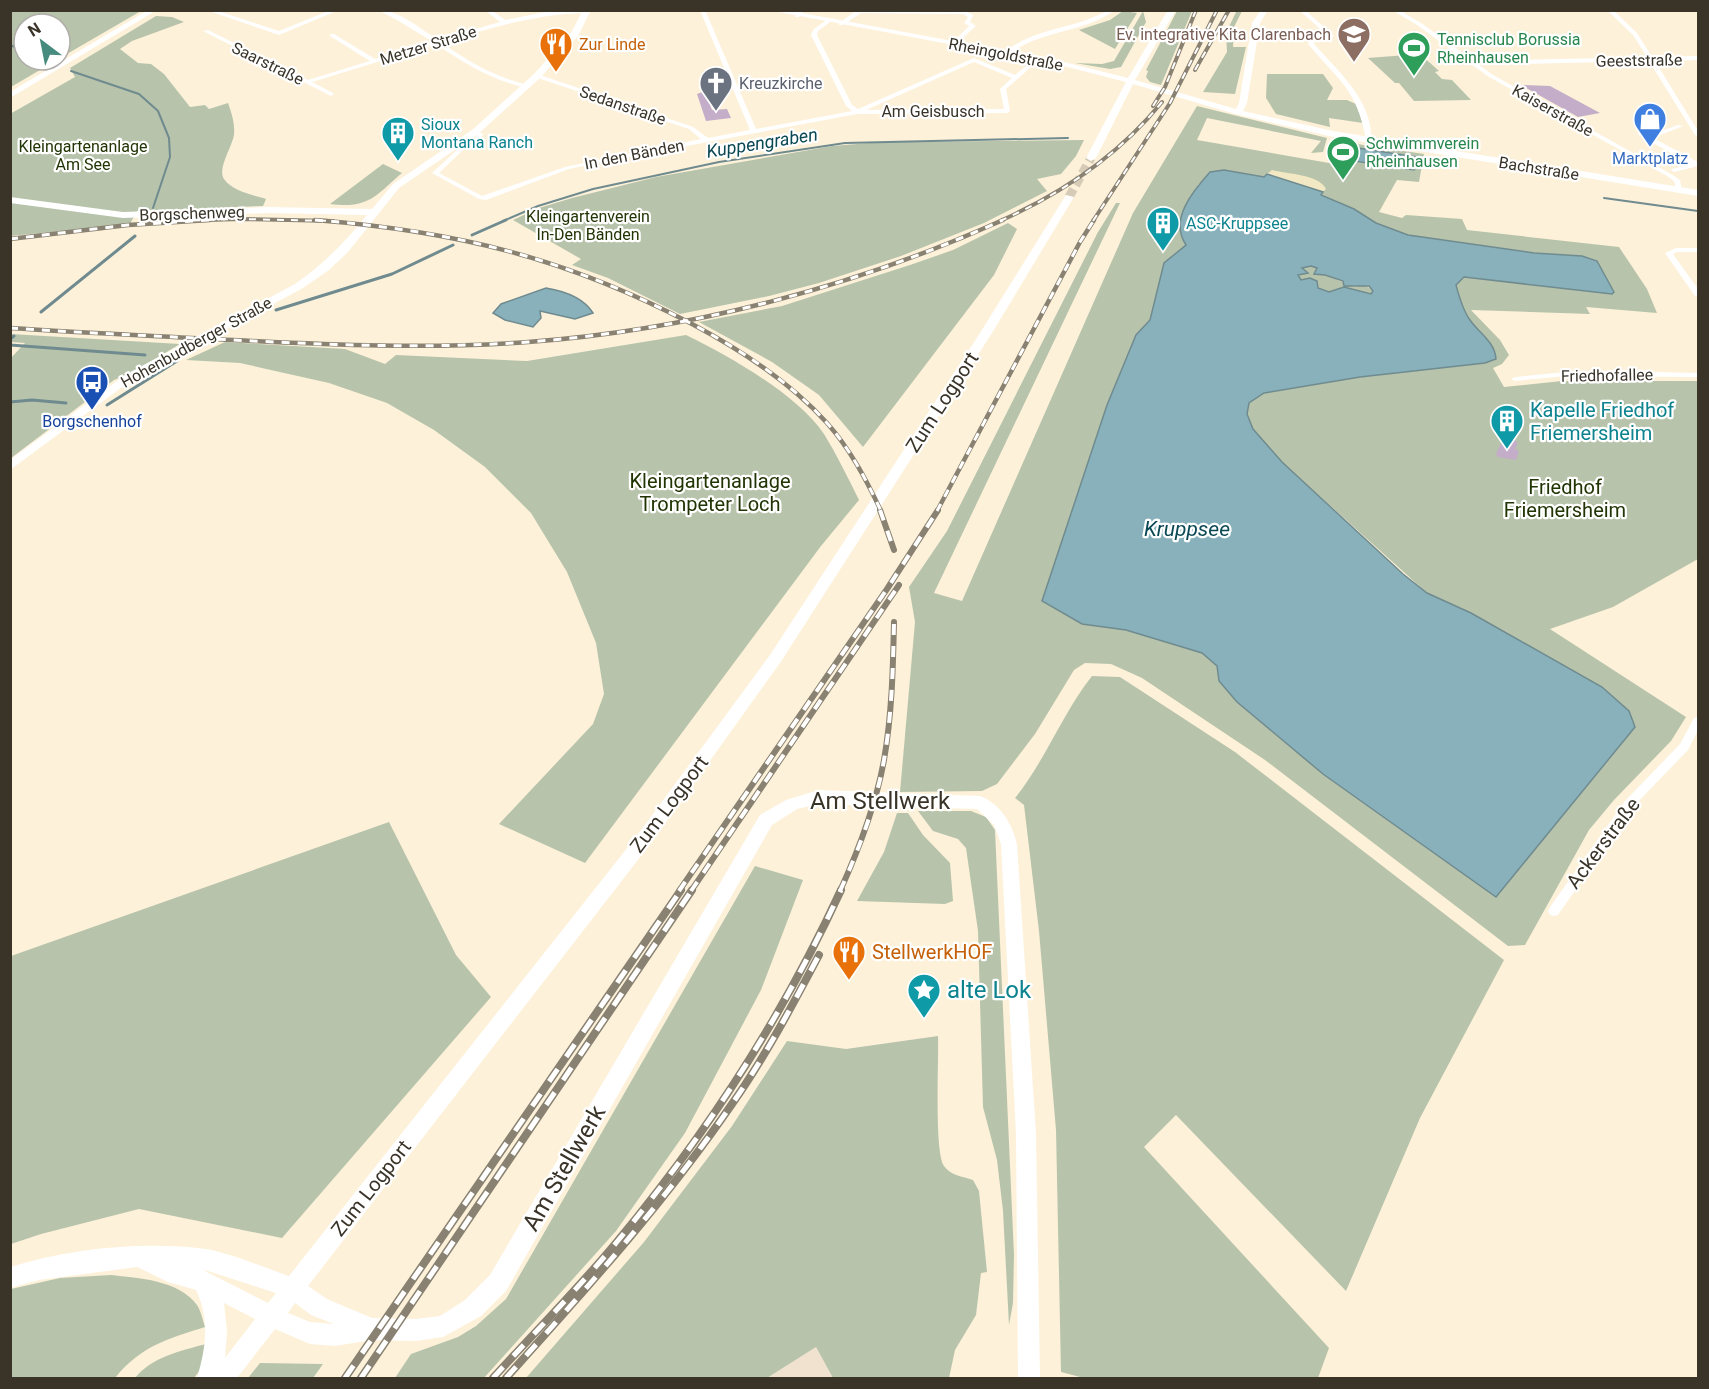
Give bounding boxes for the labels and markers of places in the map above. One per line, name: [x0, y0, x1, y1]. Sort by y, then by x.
school or university icon: Ev. integrative Kita Clarenbach: [1336, 16, 1372, 63]
place label: Ev. integrative Kita Clarenbach: [1116, 25, 1331, 44]
restaurant icon: Zur Linde: [538, 26, 574, 73]
sports icon: Tennisclub Borussia Rheinhausen: [1396, 30, 1432, 77]
place label: Tennisclub Borussia Rheinhausen: [1437, 30, 1581, 67]
place label: Zur Linde: [579, 35, 646, 54]
church icon: Kreuzkirche: [698, 65, 734, 112]
place label: Kreuzkirche: [739, 74, 823, 93]
shop icon: Marktplatz: [1632, 101, 1668, 148]
building icon: Sioux Montana Ranch: [380, 115, 416, 162]
place label: Sioux Montana Ranch: [421, 115, 533, 152]
sports icon: Schwimmverein Rheinhausen: [1325, 134, 1361, 181]
place label: Schwimmverein Rheinhausen: [1366, 134, 1479, 171]
place label: Marktplatz: [1612, 149, 1688, 168]
building icon: ASC-Kruppsee: [1145, 205, 1181, 252]
place label: ASC-Kruppsee: [1186, 214, 1288, 233]
bus stop icon: Borgschenhof: [74, 364, 110, 411]
place label: Kapelle Friedhof Friemersheim: [1530, 398, 1674, 445]
building icon: Kapelle Friedhof Friemersheim: [1489, 403, 1525, 450]
place label: Borgschenhof: [42, 412, 142, 431]
restaurant icon: StellwerkHOF: [831, 934, 867, 981]
place label: StellwerkHOF: [872, 940, 992, 964]
place icon: alte Lok: [906, 972, 942, 1019]
place label: alte Lok: [947, 976, 1032, 1004]

